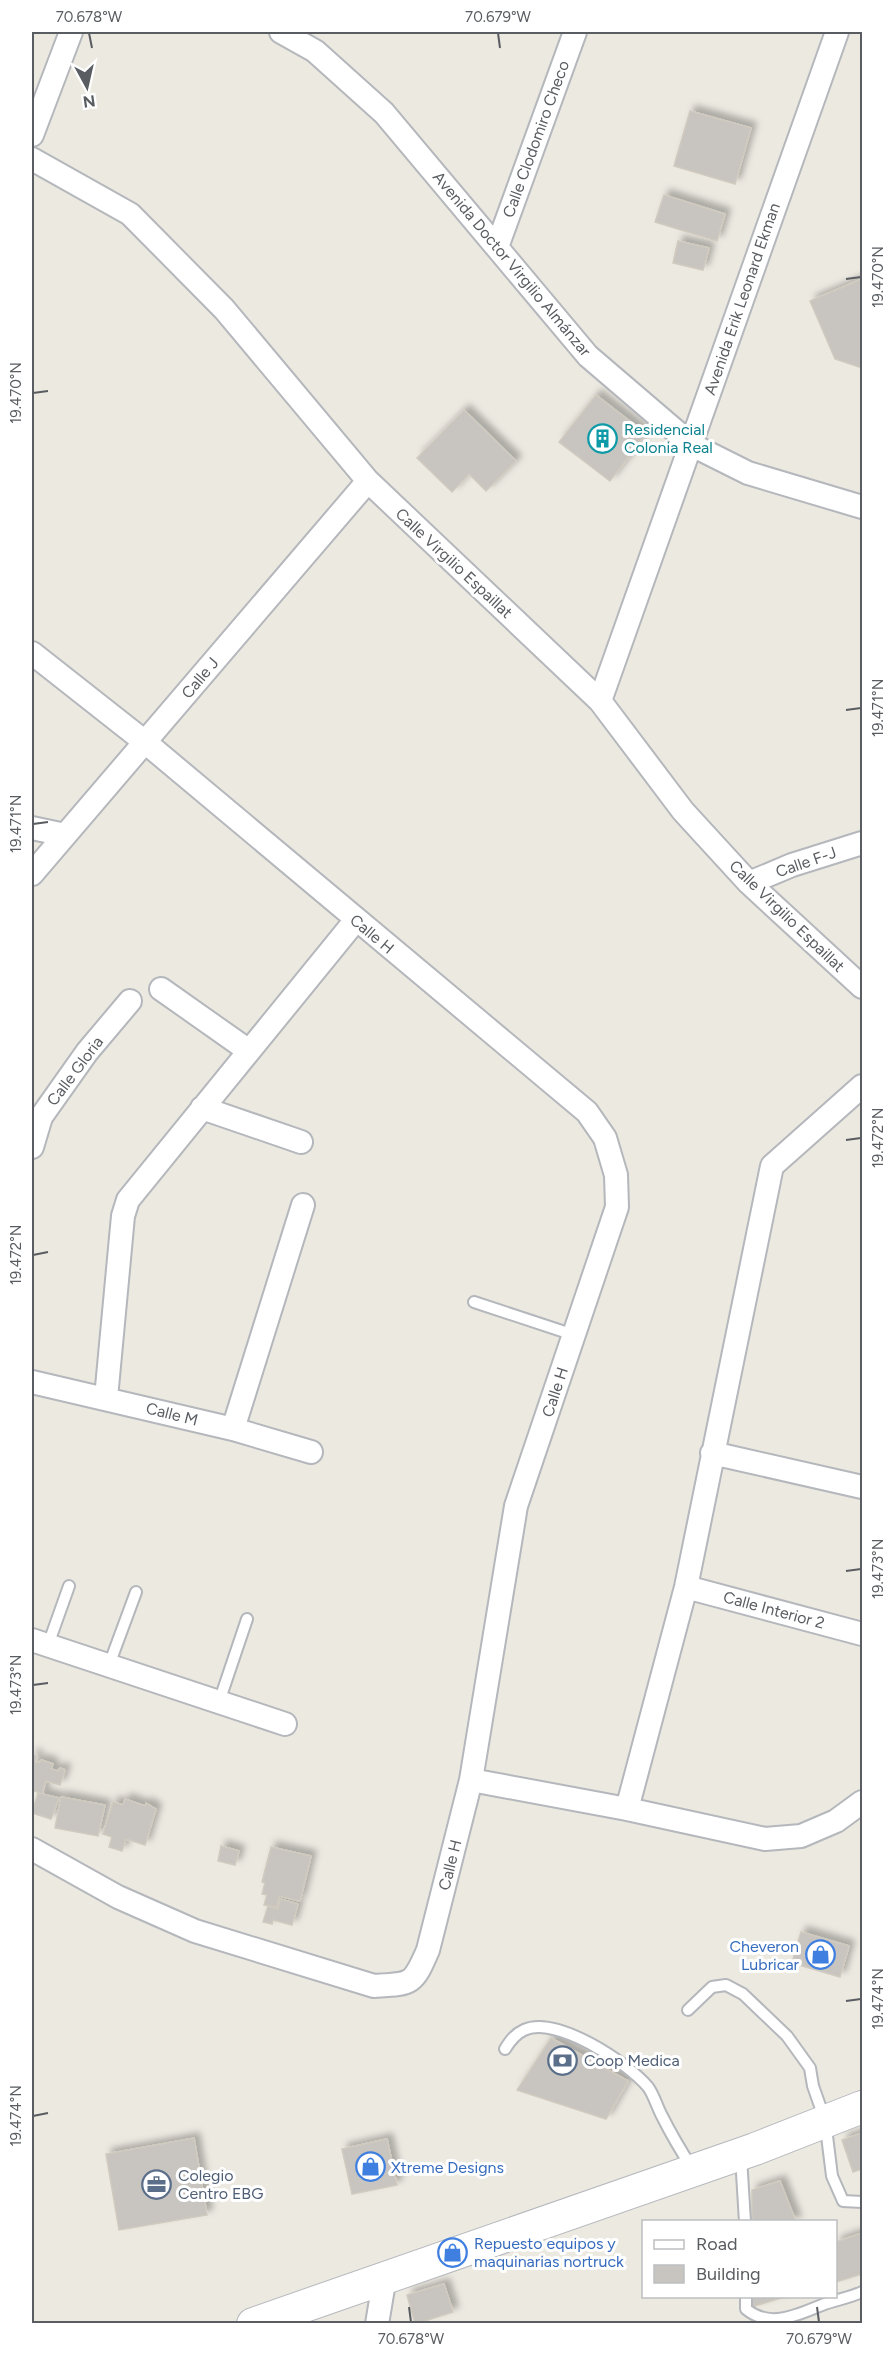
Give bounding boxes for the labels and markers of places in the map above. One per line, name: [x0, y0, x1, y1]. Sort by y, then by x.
place label: Residencial Colonia Real: [624, 420, 713, 457]
building icon: Residencial Colonia Real: [587, 422, 619, 454]
place label: Cheveron Lubricar: [730, 1937, 800, 1974]
shop icon: Cheveron Lubricar: [804, 1939, 836, 1971]
bank icon: Coop Medica: [547, 2044, 579, 2076]
place label: Coop Medica: [584, 2051, 680, 2070]
shop icon: Xtreme Designs: [354, 2151, 386, 2183]
place label: Xtreme Designs: [391, 2158, 504, 2177]
place label: Colegio Centro EBG: [178, 2166, 263, 2203]
office icon: Colegio Centro EBG: [141, 2168, 173, 2200]
place label: Repuesto equipos y maquinarias nortruck: [474, 2234, 624, 2271]
shop icon: Repuesto equipos y maquinarias nortruck: [437, 2236, 469, 2268]

